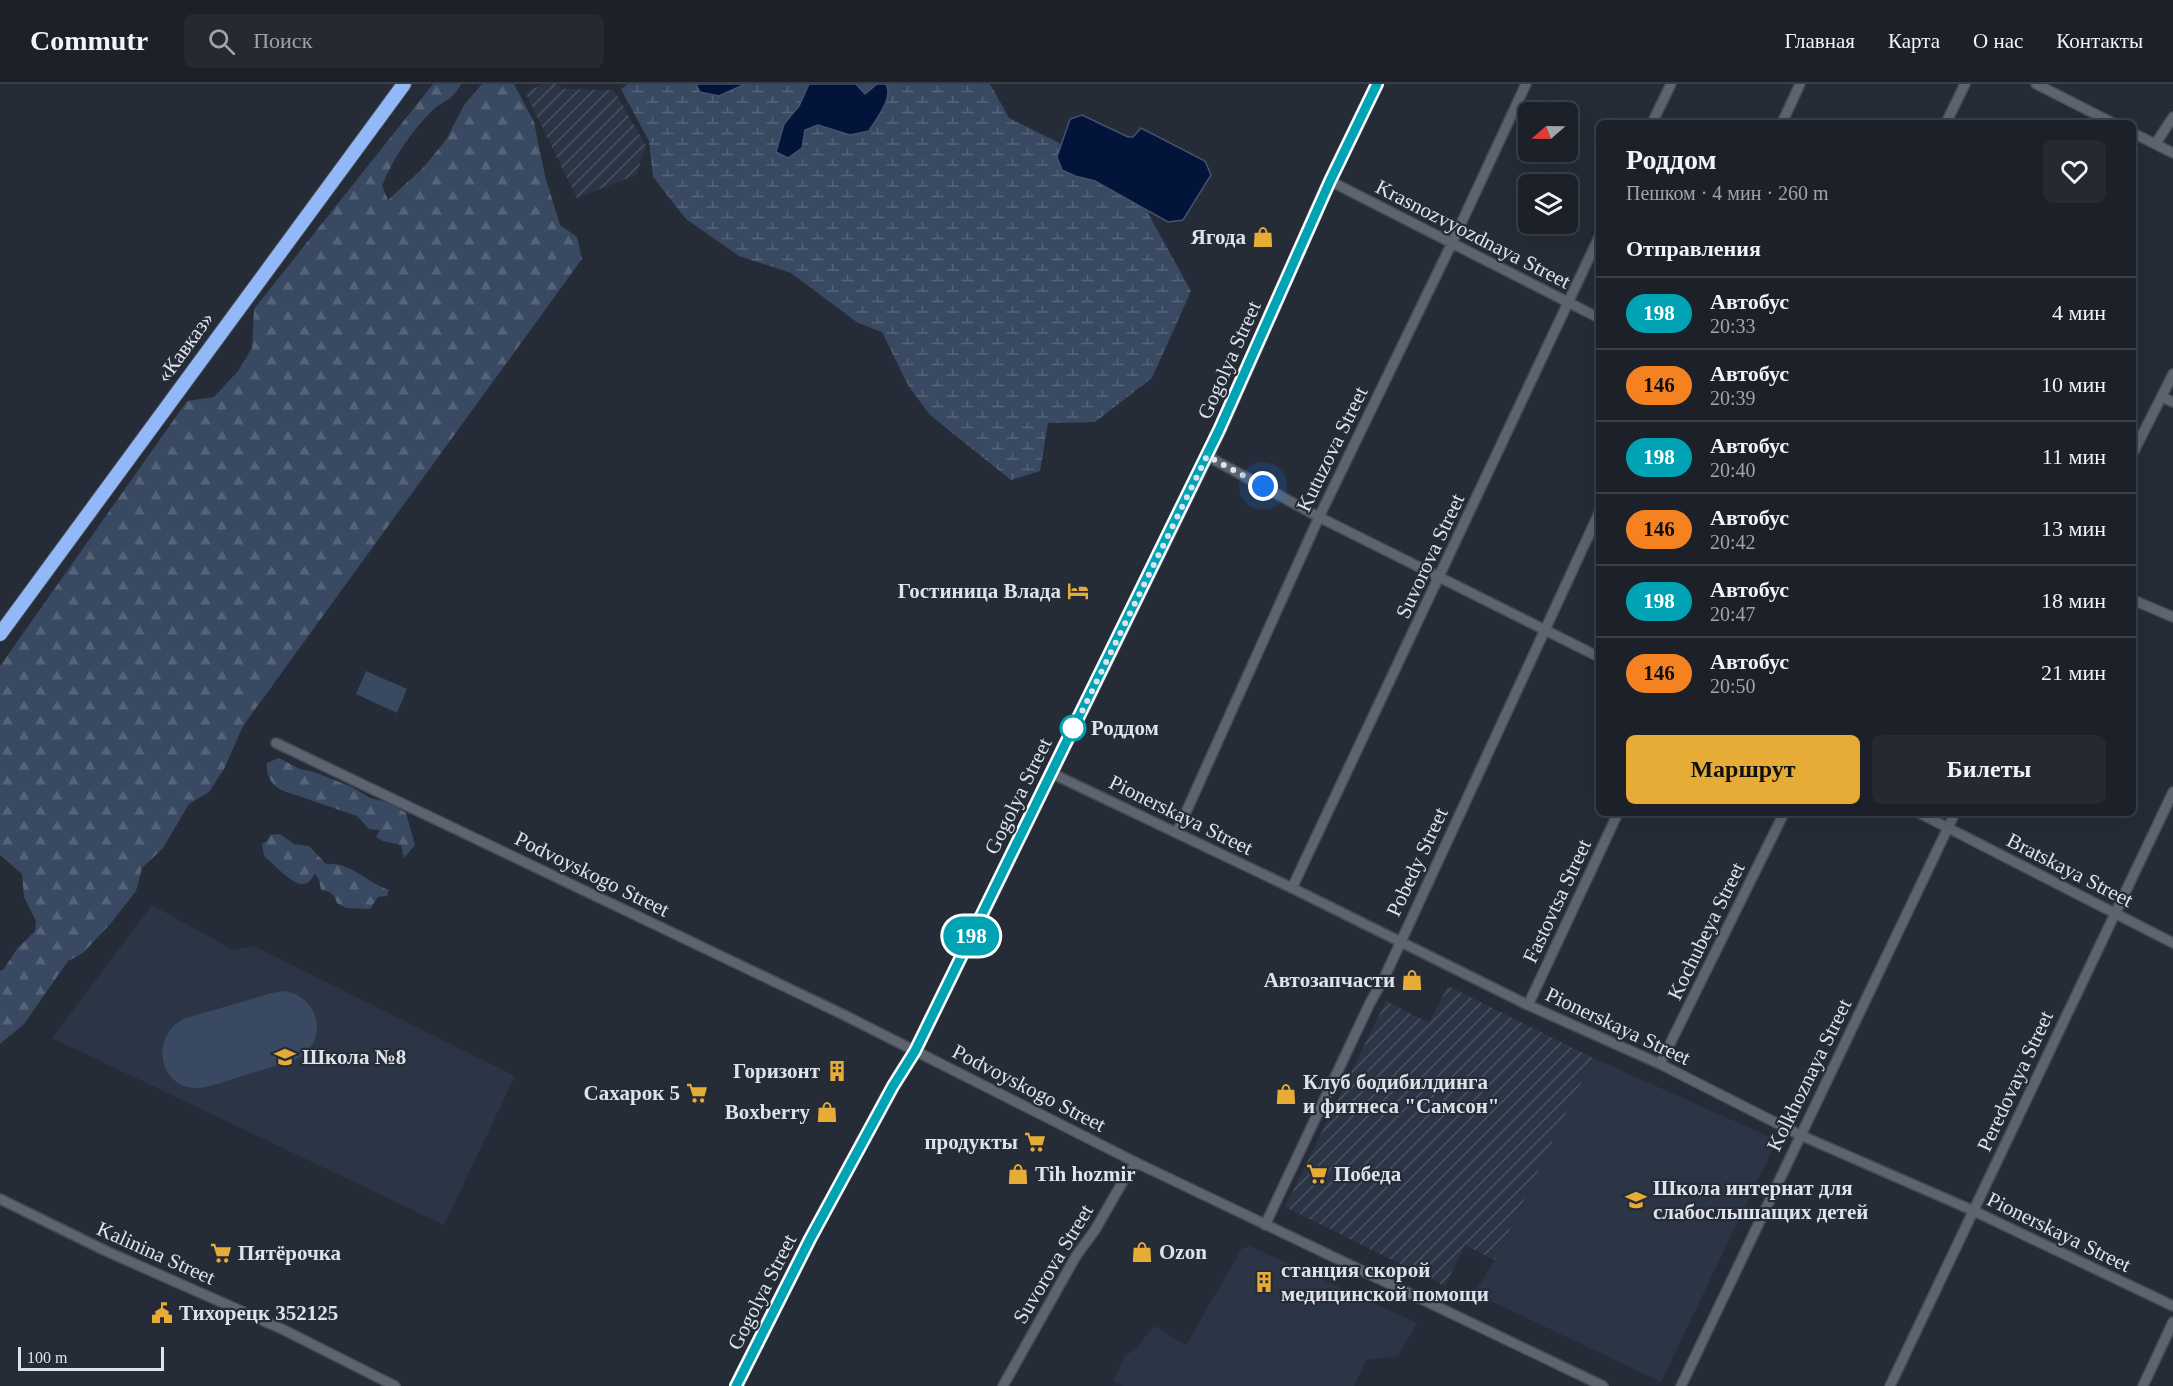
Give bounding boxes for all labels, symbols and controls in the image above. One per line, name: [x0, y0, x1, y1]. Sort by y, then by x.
search box: [184, 14, 604, 68]
text: Commutr: [30, 25, 148, 56]
icon: search: [205, 25, 238, 58]
text: Поиск: [253, 28, 312, 53]
text: Главная: [1785, 29, 1855, 53]
text: Карта: [1888, 29, 1940, 53]
text: О нас: [1973, 29, 2023, 53]
text: Контакты: [2056, 29, 2143, 53]
north arrow: [1518, 102, 1578, 162]
map controls: [1518, 102, 1578, 234]
button: heart: [2043, 140, 2106, 203]
text: Роддом: [1626, 144, 1716, 175]
street label: Krasnozvyozdnaya Street: [1372, 174, 1574, 294]
button: layers: [1518, 174, 1578, 234]
text: Пешком · 4 мин · 260 m: [1626, 182, 1829, 204]
place label: Ягода: [1191, 225, 1246, 249]
shop icon: Ягода: [1251, 225, 1275, 249]
text: Отправления: [1626, 236, 1761, 261]
text: Автобус: [1710, 289, 1789, 314]
street label: Gogolya Street: [1192, 297, 1266, 423]
text: 4 мин: [2052, 300, 2106, 325]
text: 198: [1643, 301, 1675, 325]
street label: «Кавказ»: [151, 307, 219, 387]
text: 20:33: [1710, 315, 1756, 337]
text: Автобус: [1710, 361, 1789, 386]
text: 10 мин: [2041, 372, 2106, 397]
text: 146: [1643, 373, 1675, 397]
street label: Kutuzova Street: [1291, 383, 1373, 515]
text: 20:39: [1710, 387, 1756, 409]
text: Автобус: [1710, 433, 1789, 458]
text: 11 мин: [2042, 444, 2106, 469]
text: 198: [1643, 445, 1675, 469]
text: 20:40: [1710, 459, 1756, 481]
your location: [1248, 471, 1278, 501]
street label: Suvorova Street: [1391, 490, 1469, 622]
text: Автобус: [1710, 505, 1789, 530]
text: 13 мин: [2041, 516, 2106, 541]
text: 146: [1643, 517, 1675, 541]
text: 20:42: [1710, 531, 1756, 553]
text: Автобус: [1710, 577, 1789, 602]
place label: Гостиница Влада: [898, 579, 1061, 603]
hotel icon: Гостиница Влада: [1066, 579, 1090, 603]
text: 18 мин: [2041, 588, 2106, 613]
text: 198: [1643, 589, 1675, 613]
text: 20:47: [1710, 603, 1756, 625]
text: Автобус: [1710, 649, 1789, 674]
text: 21 мин: [2041, 660, 2106, 685]
text: 146: [1643, 661, 1675, 685]
text: 20:50: [1710, 675, 1756, 697]
marker: Роддом: [1060, 715, 1086, 741]
place label: Роддом: [1091, 716, 1159, 740]
street label: Gogolya Street: [979, 734, 1057, 858]
button: Маршрут: [1626, 735, 1860, 804]
button: Билеты: [1872, 735, 2106, 804]
street label: Pionerskaya Street: [1105, 770, 1257, 860]
street label: Pobedy Street: [1381, 804, 1453, 920]
street label: Podvoyskogo Street: [511, 826, 673, 922]
street label: Bratskaya Street: [2003, 828, 2137, 912]
street label: Fastovtsa Street: [1518, 835, 1596, 967]
street label: Kochubeya Street: [1662, 858, 1750, 1004]
line badge: 198: [936, 916, 1006, 956]
text: 198: [955, 924, 987, 948]
place label: Автозапчасти: [1264, 968, 1395, 992]
shop icon: Автозапчасти: [1400, 968, 1424, 992]
street label: Pionerskaya Street: [1542, 982, 1694, 1070]
street label: Kolkhoznaya Street: [1762, 995, 1856, 1155]
street label: Peredovaya Street: [1972, 1007, 2058, 1155]
street label: Podvoyskogo Street: [948, 1039, 1110, 1137]
school or university icon: Школа №8: [273, 1045, 297, 1069]
place label: Школа №8: [302, 1045, 406, 1069]
place label: Горизонт: [733, 1059, 821, 1083]
building icon: Горизонт: [825, 1059, 849, 1083]
place label: Клуб бодибилдинга и фитнеса "Самсон": [1303, 1070, 1500, 1118]
place label: Сахарок 5: [584, 1081, 680, 1105]
supermarket icon: Сахарок 5: [685, 1081, 709, 1105]
shop icon: Клуб бодибилдинга и фитнеса "Самсон": [1274, 1082, 1298, 1106]
place label: Boxberry: [725, 1100, 810, 1124]
shop icon: Boxberry: [815, 1100, 839, 1124]
place label: продукты: [924, 1130, 1018, 1154]
supermarket icon: продукты: [1023, 1130, 1047, 1154]
shop icon: Tih hozmir: [1006, 1162, 1030, 1186]
place label: Tih hozmir: [1035, 1162, 1136, 1186]
supermarket icon: Победа: [1305, 1162, 1329, 1186]
place label: Победа: [1334, 1162, 1402, 1186]
place label: Школа интернат для слабослышащих детей: [1653, 1176, 1868, 1224]
street label: Pionerskaya Street: [1983, 1187, 2135, 1277]
school or university icon: Школа интернат для слабослышащих детей: [1624, 1188, 1648, 1212]
street label: Suvorova Street: [1008, 1200, 1098, 1328]
street label: Kalinina Street: [93, 1216, 219, 1290]
street label: Gogolya Street: [723, 1230, 801, 1354]
shop icon: Ozon: [1130, 1240, 1154, 1264]
place label: Ozon: [1159, 1240, 1207, 1264]
supermarket icon: Пятёрочка: [209, 1241, 233, 1265]
place label: Пятёрочка: [238, 1241, 342, 1265]
place label: станция скорой медицинской помощи: [1281, 1258, 1489, 1306]
building icon: станция скорой медицинской помощи: [1252, 1270, 1276, 1294]
public building icon: Тихорецк 352125: [150, 1301, 174, 1325]
place label: Тихорецк 352125: [179, 1301, 338, 1325]
scale bar: [18, 1344, 164, 1372]
text: 100 m: [27, 1349, 67, 1366]

